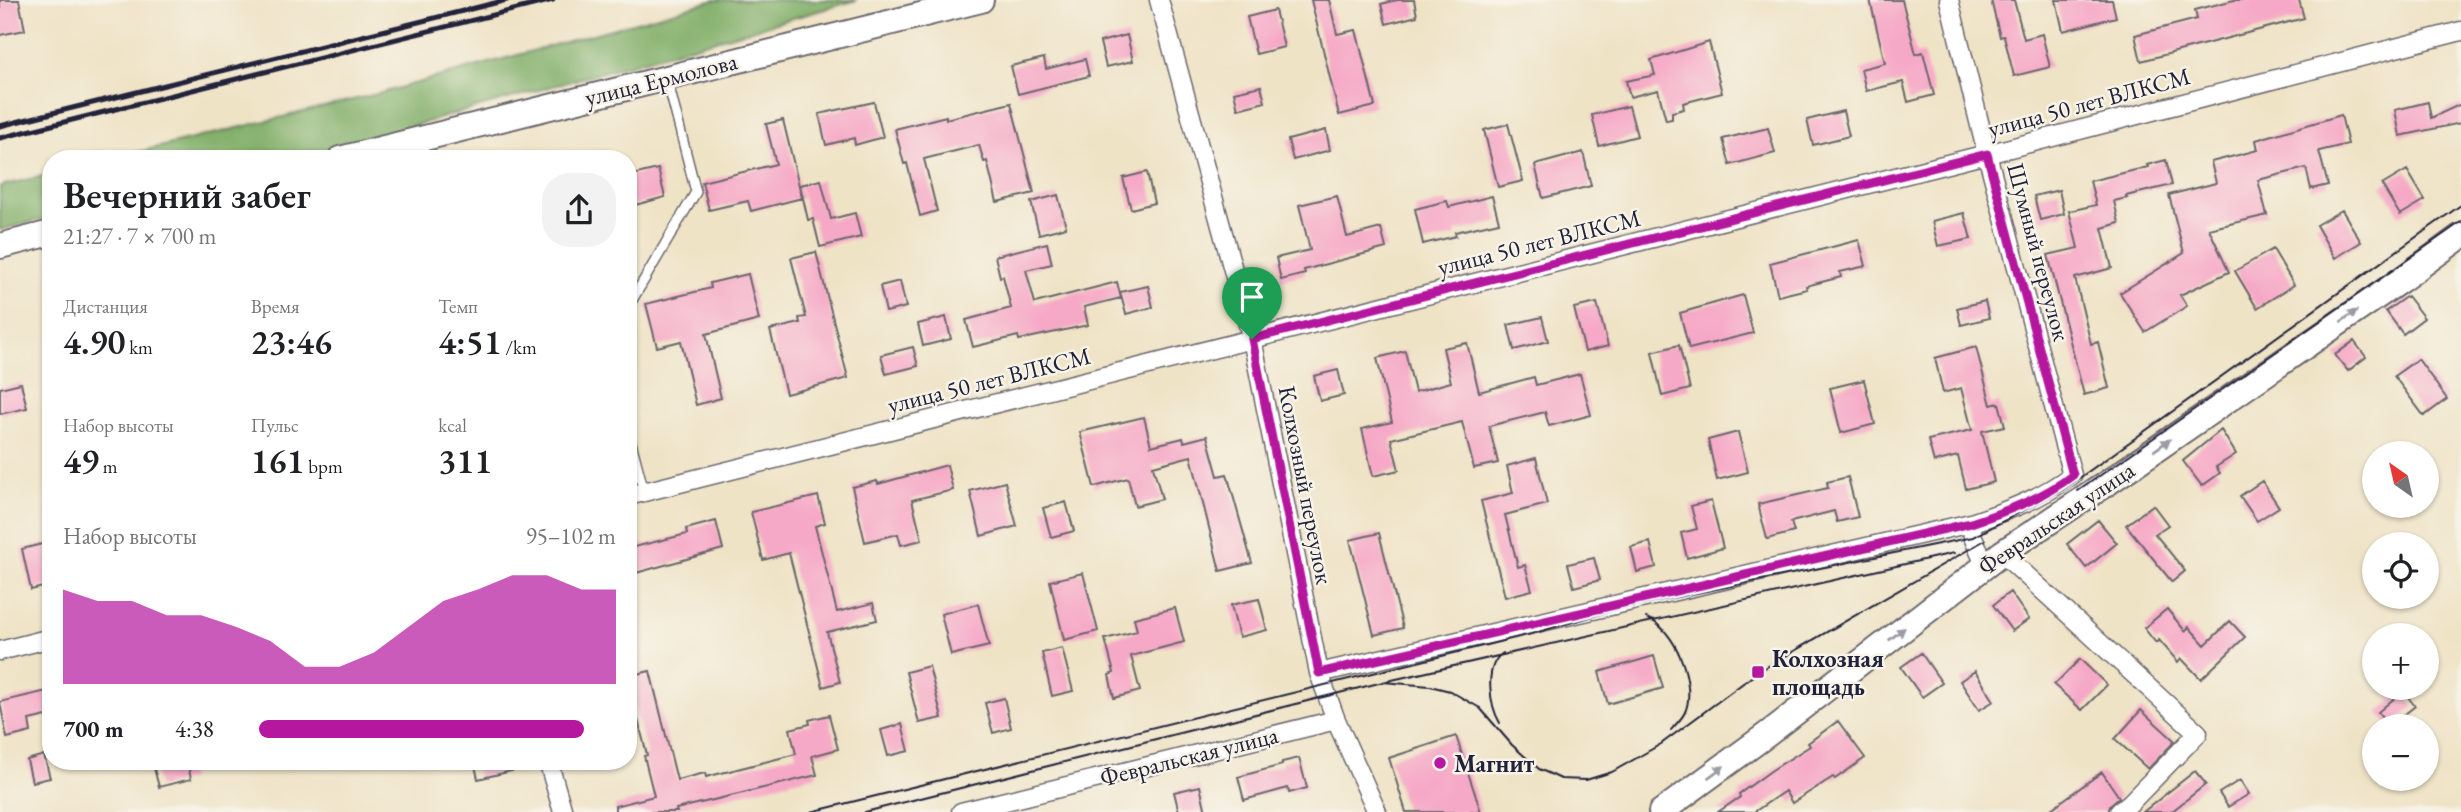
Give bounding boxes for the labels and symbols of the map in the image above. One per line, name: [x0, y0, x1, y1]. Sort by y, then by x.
street label: улица Ермолова: [582, 45, 741, 113]
street label: улица 50 лет ВЛКСМ: [1984, 60, 2194, 144]
street label: Шумный переулок: [2000, 160, 2078, 345]
street label: улица 50 лет ВЛКСМ: [1434, 202, 1644, 282]
pin: [1222, 267, 1282, 339]
one-way arrow: [2340, 309, 2358, 323]
street label: улица 50 лет ВЛКСМ: [884, 340, 1094, 420]
street label: Колхозный переулок: [1272, 383, 1341, 587]
one-way arrow: [2152, 439, 2172, 452]
north arrow: [2362, 441, 2440, 518]
street label: Февральская улица: [1972, 454, 2141, 582]
one-way arrow: [1887, 626, 1905, 641]
place label: Колхозная площадь: [1772, 643, 1884, 702]
marker: Колхозная площадь: [1750, 664, 1766, 680]
street label: Февральская улица: [1097, 719, 1282, 793]
place label: Магнит: [1454, 748, 1535, 779]
marker: Магнит: [1432, 755, 1448, 771]
one-way arrow: [1707, 765, 1725, 779]

